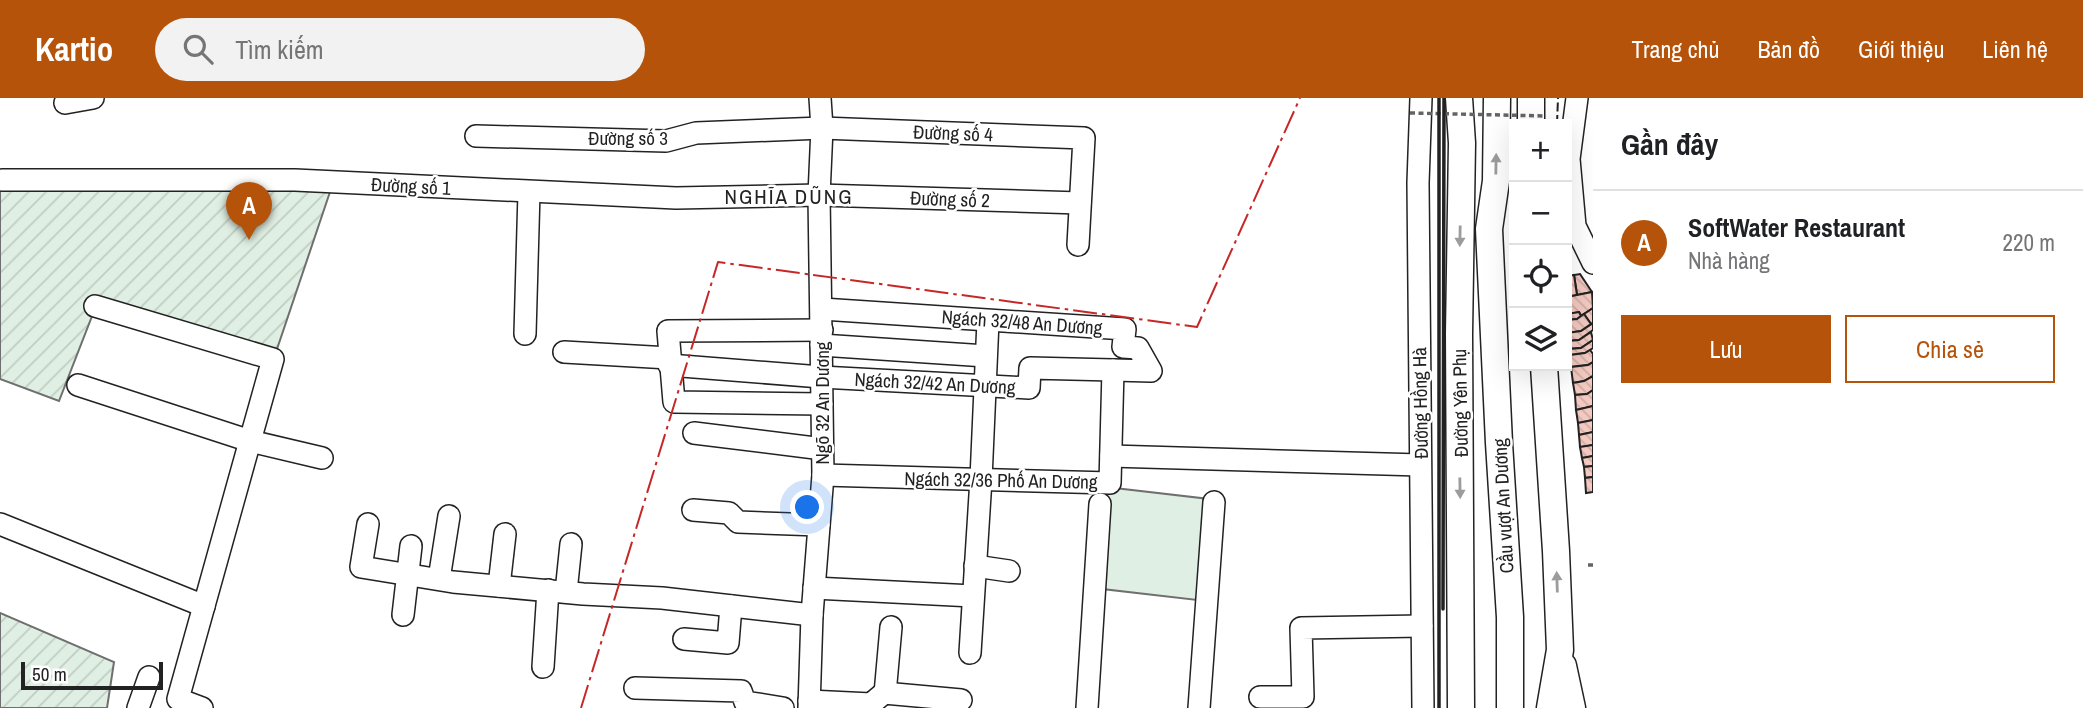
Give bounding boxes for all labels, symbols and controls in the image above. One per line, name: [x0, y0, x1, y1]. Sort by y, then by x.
search box: [155, 18, 645, 81]
text: Kartio: [35, 27, 113, 71]
icon: search: [179, 30, 217, 68]
text: Tìm kiếm: [235, 32, 324, 67]
text: Trang chủ: [1632, 33, 1719, 65]
text: Bản đồ: [1757, 33, 1820, 65]
text: Giới thiệu: [1858, 33, 1944, 65]
text: Liên hệ: [1982, 33, 2048, 65]
street label: Đường số 4: [913, 119, 994, 147]
map controls: [1509, 119, 1572, 371]
button: +: [1509, 119, 1572, 182]
text: Gần đây: [1621, 124, 1718, 164]
street label: Đường số 3: [588, 125, 668, 151]
one-way arrow: [1490, 152, 1502, 174]
street label: Đường số 1: [371, 171, 452, 201]
pin: A: [226, 182, 272, 240]
district label: NGHĨA DŨNG: [724, 182, 854, 211]
button: −: [1509, 182, 1572, 245]
street label: Đường số 2: [910, 185, 990, 213]
text: SoftWater Restaurant: [1688, 210, 1905, 245]
one-way arrow: [1454, 225, 1466, 247]
text: A: [1637, 227, 1651, 258]
text: 220 m: [2003, 227, 2055, 258]
button: locate: [1509, 245, 1572, 308]
text: Nhà hàng: [1688, 245, 1770, 276]
street label: Ngách 32/48 An Dương: [941, 303, 1104, 341]
button: layers: [1509, 308, 1572, 371]
button: Lưu: [1621, 315, 1831, 383]
button: Chia sẻ: [1845, 315, 2055, 383]
street label: Ngõ 32 An Dương: [809, 341, 835, 465]
street label: Đường Hồng Hà: [1406, 347, 1434, 459]
street label: Đường Yên Phụ: [1446, 349, 1474, 457]
street label: Ngách 32/42 An Dương: [854, 366, 1016, 400]
street label: Cầu vượt An Dương: [1486, 438, 1520, 574]
street label: Ngách 32/36 Phố An Dương: [904, 465, 1098, 495]
one-way arrow: [1455, 477, 1466, 499]
your location: [790, 490, 824, 524]
one-way arrow: [1552, 571, 1563, 593]
scale bar: [21, 659, 163, 691]
text: 50 m: [32, 661, 67, 687]

